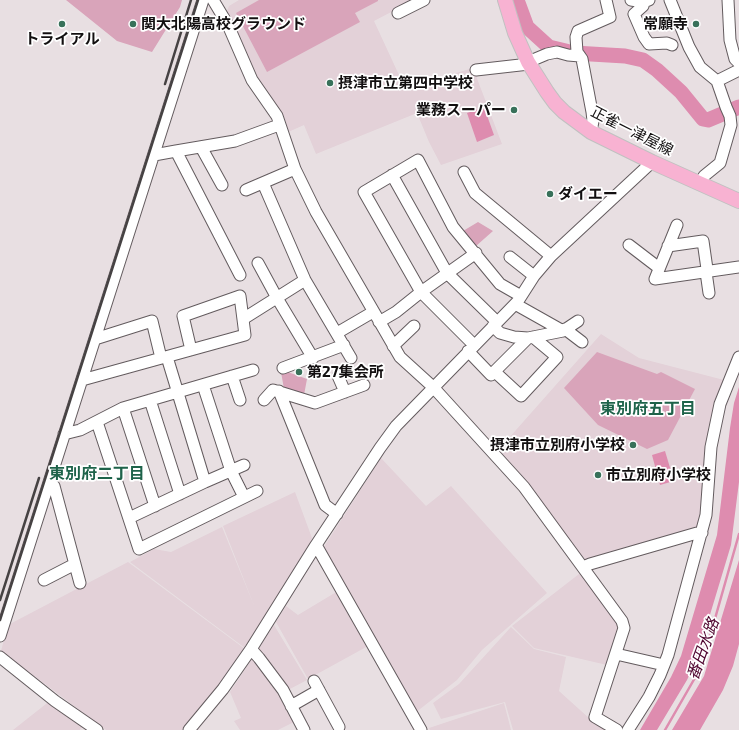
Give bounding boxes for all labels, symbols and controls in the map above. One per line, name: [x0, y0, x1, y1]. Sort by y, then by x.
place label: 関大北陽高校グラウンド: [141, 15, 306, 33]
place label: 常願寺: [643, 15, 688, 33]
marker: トライアル: [57, 19, 67, 29]
marker: 関大北陽高校グラウンド: [128, 19, 138, 29]
marker: 常願寺: [691, 19, 701, 29]
place label: トライアル: [25, 30, 99, 48]
place label: 摂津市立第四中学校: [338, 74, 473, 92]
marker: 摂津市立第四中学校: [325, 78, 335, 88]
place label: 業務スーパー: [416, 101, 506, 119]
street label: 正雀一津屋線: [588, 103, 676, 159]
marker: 業務スーパー: [509, 105, 519, 115]
place label: ダイエー: [558, 185, 618, 203]
marker: ダイエー: [545, 189, 555, 199]
place label: 第27集会所: [307, 363, 384, 381]
marker: 第27集会所: [294, 367, 304, 377]
district label: 東別府五丁目: [600, 399, 696, 419]
place label: 摂津市立別府小学校: [490, 436, 625, 454]
marker: 摂津市立別府小学校: [628, 440, 638, 450]
district label: 東別府二丁目: [49, 464, 145, 484]
place label: 市立別府小学校: [606, 466, 711, 484]
marker: 市立別府小学校: [593, 470, 603, 480]
water label: 番田水路: [683, 616, 723, 682]

